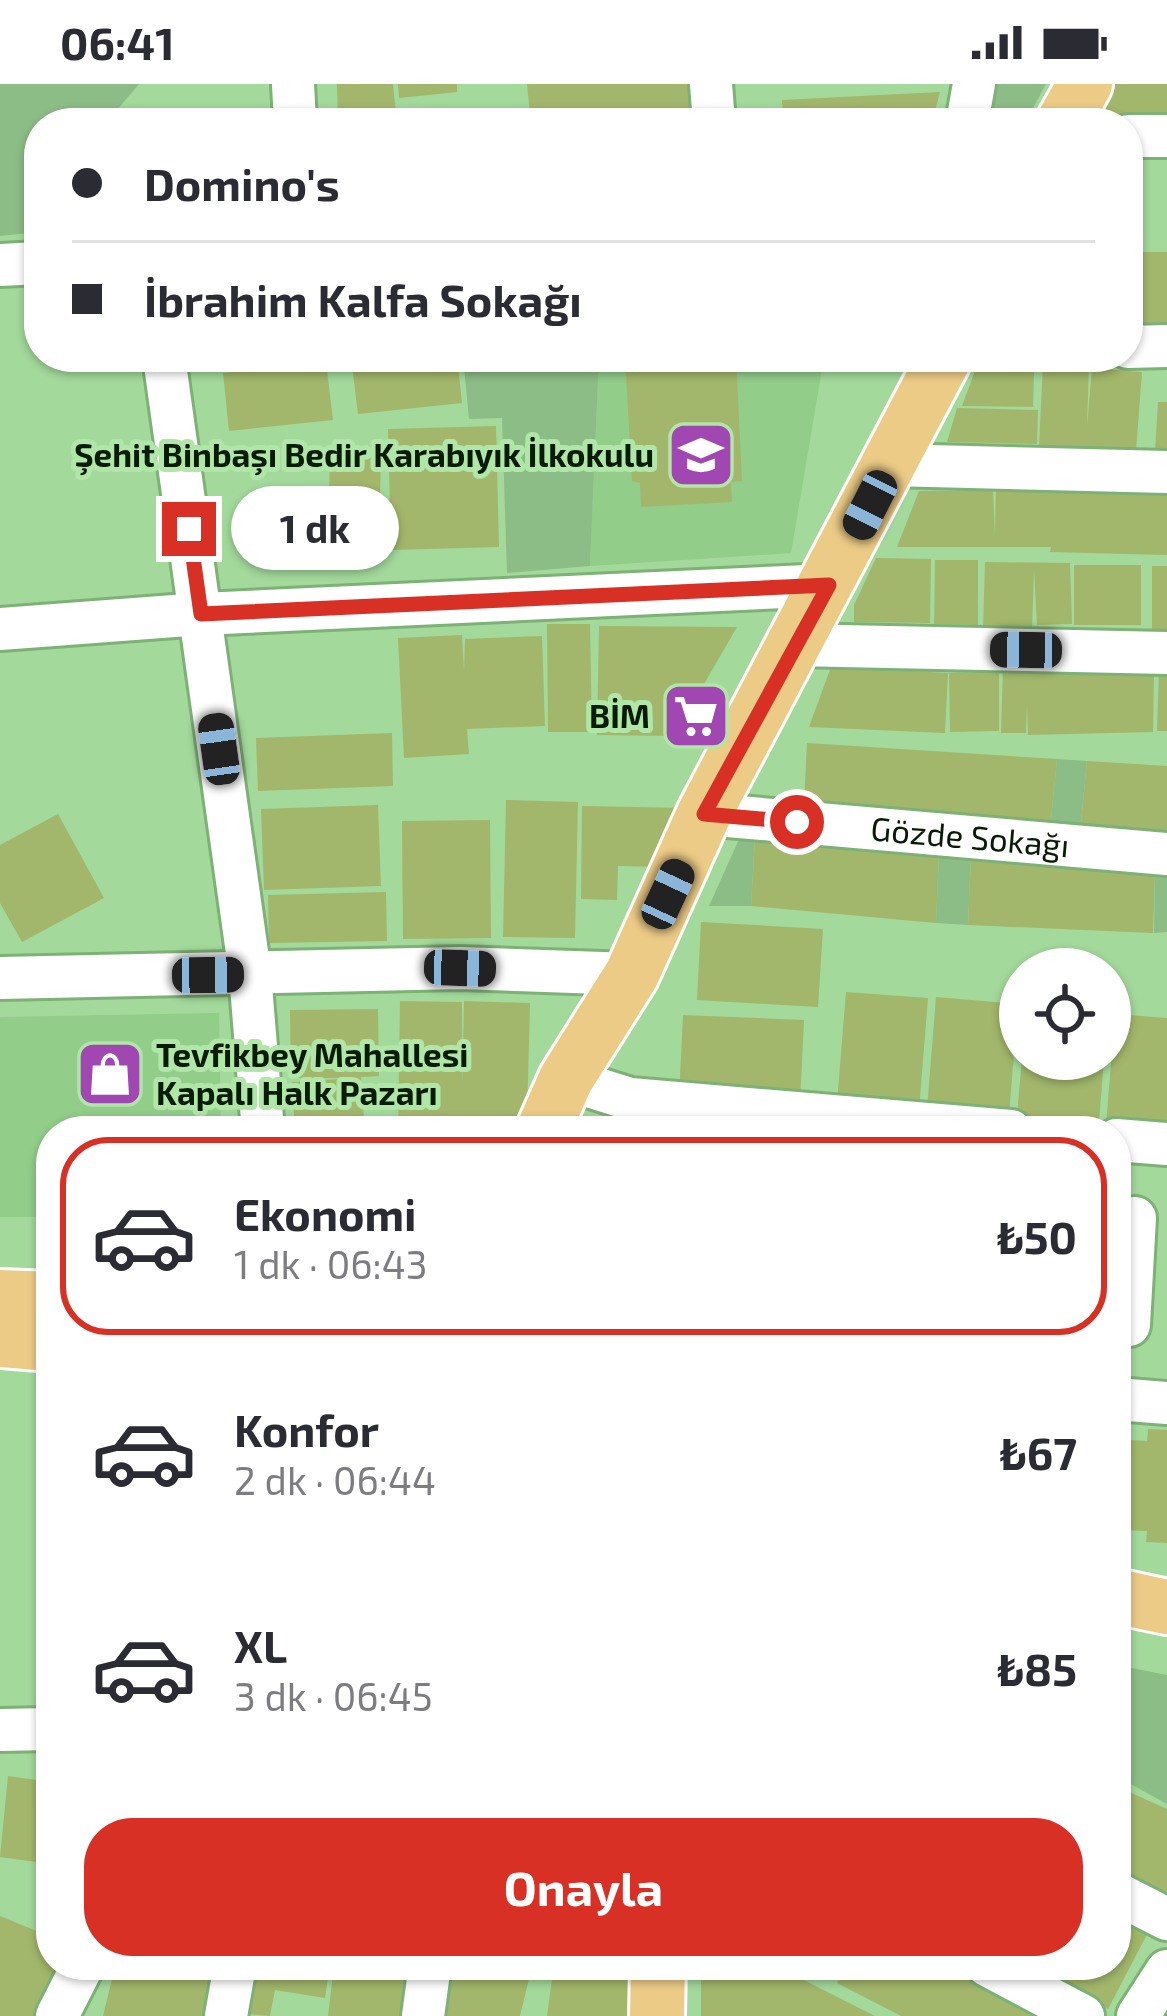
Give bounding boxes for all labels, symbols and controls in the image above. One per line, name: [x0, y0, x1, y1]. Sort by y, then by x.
text: 06:41: [60, 15, 175, 69]
text: Domino's: [144, 156, 340, 210]
text: İbrahim Kalfa Sokağı: [144, 272, 582, 326]
school or university icon: Şehit Binbaşı Bedir Karabıyık İlkokulu: [666, 420, 736, 490]
place label: Şehit Binbaşı Bedir Karabıyık İlkokulu: [74, 434, 654, 476]
car: [838, 465, 902, 545]
callout: 1 dk: [231, 487, 399, 571]
route end: [162, 502, 216, 556]
text: 1 dk: [280, 504, 350, 551]
car: [990, 631, 1062, 669]
supermarket icon: BİM: [661, 681, 731, 751]
place label: BİM: [589, 695, 650, 735]
car: [196, 711, 242, 787]
route start: [770, 795, 824, 849]
street label: Gözde Sokağı: [869, 807, 1071, 864]
car: [636, 854, 700, 934]
map controls: [999, 948, 1131, 1080]
button: locate: [999, 948, 1131, 1080]
car: [423, 949, 497, 987]
car: [172, 956, 244, 994]
place label: Tevfikbey Mahallesi Kapalı Halk Pazarı: [156, 1034, 468, 1112]
shop icon: Tevfikbey Mahallesi Kapalı Halk Pazarı: [75, 1039, 145, 1109]
icon: car: [90, 1182, 198, 1290]
text: Ekonomi: [234, 1186, 417, 1240]
text: ₺50: [997, 1209, 1077, 1263]
text: 1 dk · 06:43: [234, 1240, 427, 1287]
icon: car: [90, 1398, 198, 1506]
text: Konfor: [234, 1402, 379, 1456]
text: ₺67: [1000, 1425, 1077, 1479]
text: 2 dk · 06:44: [234, 1456, 436, 1503]
icon: car: [90, 1614, 198, 1722]
text: XL: [234, 1618, 287, 1672]
text: ₺85: [997, 1641, 1077, 1695]
text: 3 dk · 06:45: [234, 1672, 433, 1719]
button: Onayla: [84, 1818, 1083, 1956]

